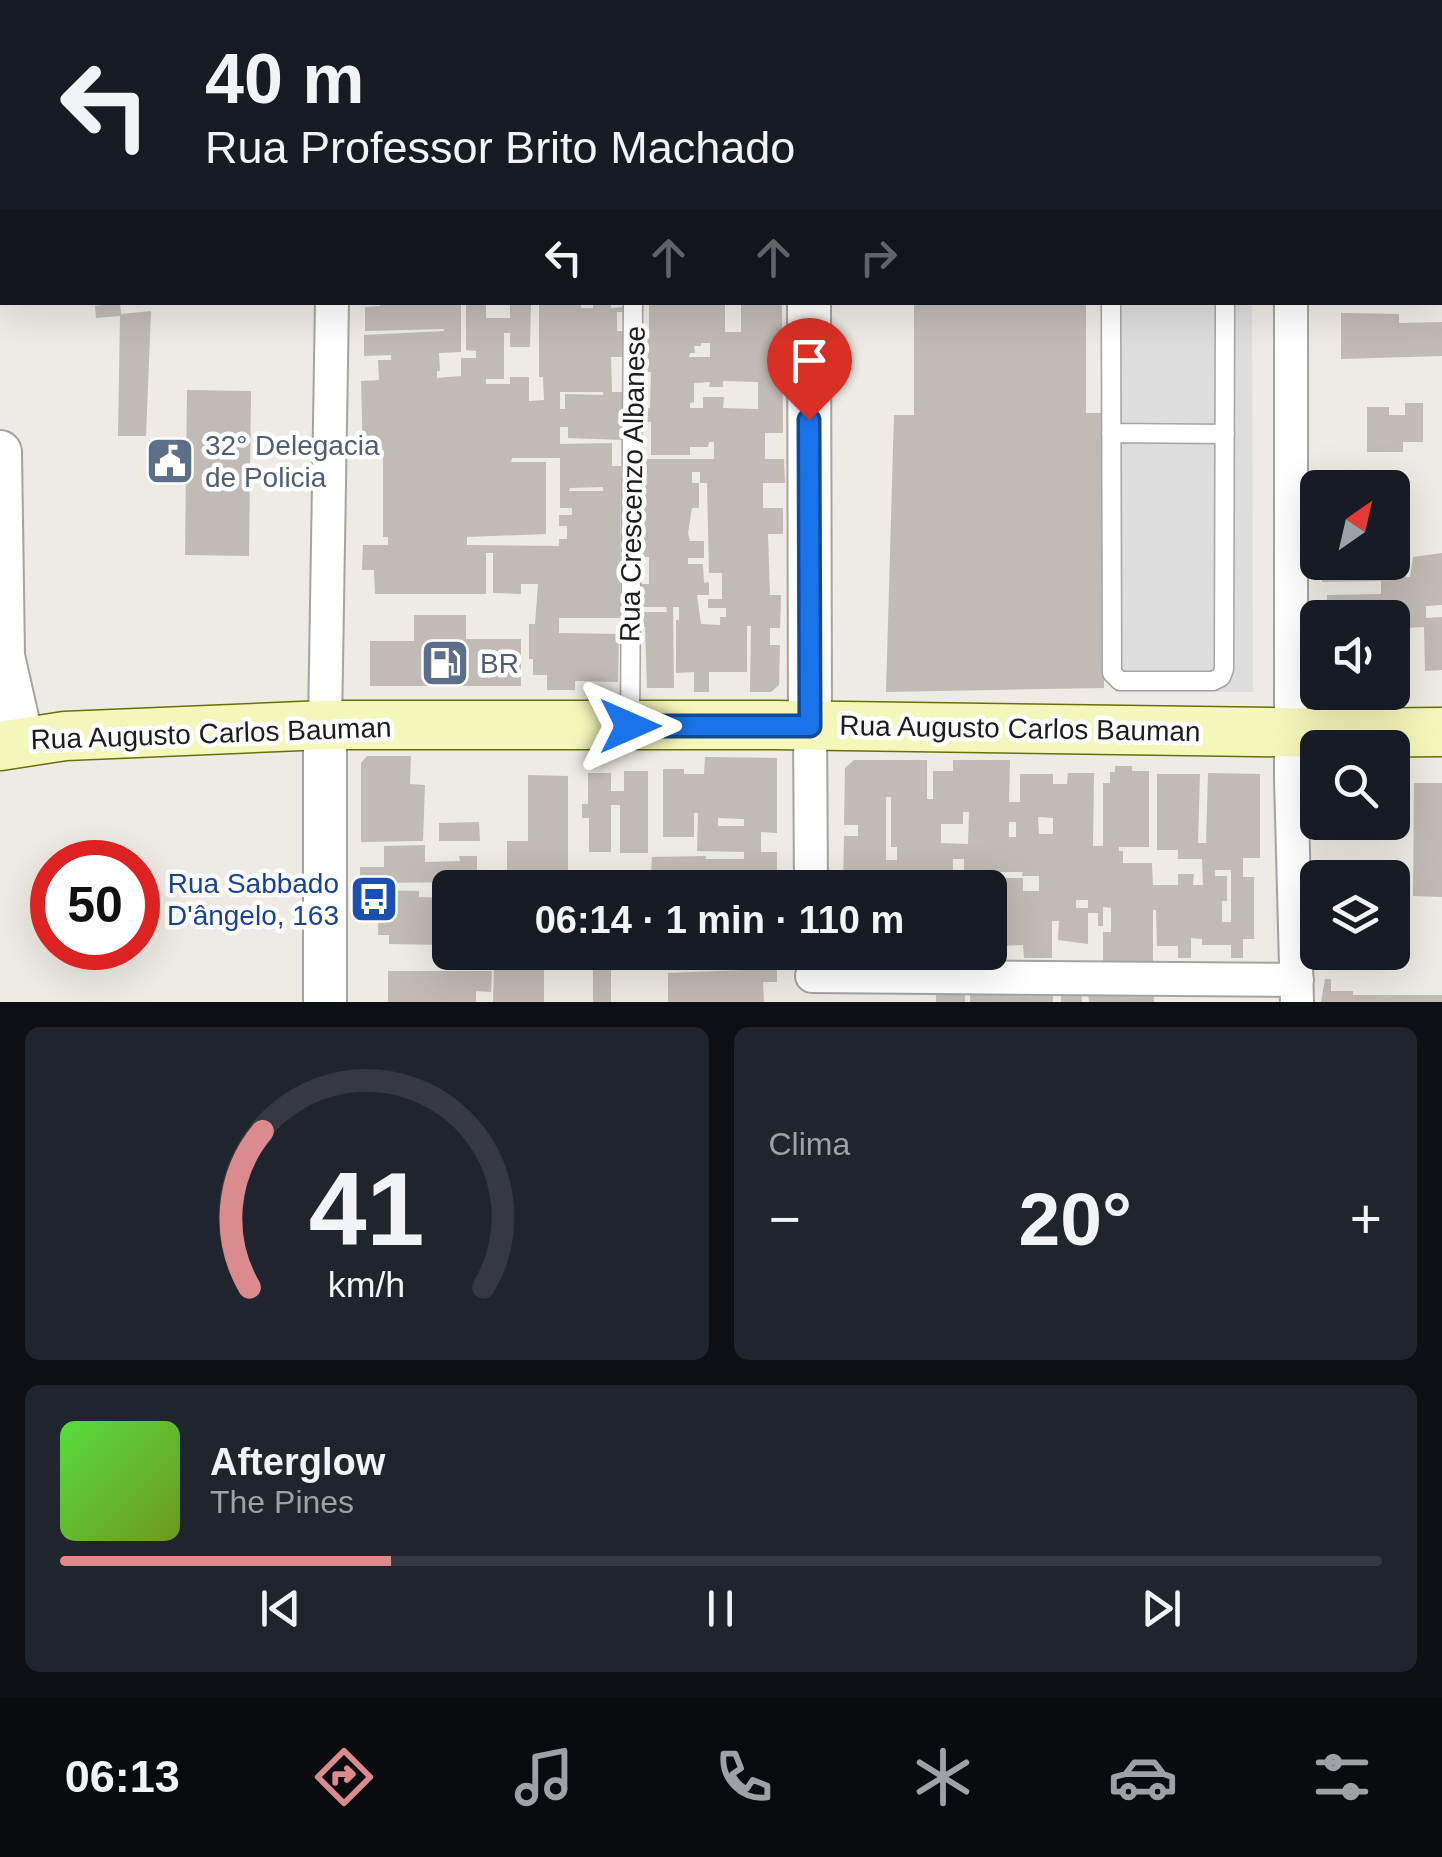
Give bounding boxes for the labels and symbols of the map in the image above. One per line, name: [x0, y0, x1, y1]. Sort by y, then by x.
pin: [767, 318, 852, 421]
street label: Rua Crescenzo Albanese: [614, 326, 651, 642]
place label: 32° Delegacia de Policia: [205, 430, 380, 493]
public building icon: 32° Delegacia de Policia: [144, 435, 196, 487]
north arrow: [1300, 470, 1410, 580]
fuel station icon: BR: [419, 637, 471, 689]
place label: BR: [480, 648, 519, 679]
position arrow: [578, 674, 682, 778]
street label: Rua Augusto Carlos Bauman: [839, 710, 1201, 747]
street label: Rua Augusto Carlos Bauman: [30, 712, 392, 755]
speed limit sign: 50: [30, 840, 160, 970]
place label: Rua Sabbado D'ângelo, 163: [167, 868, 339, 931]
bus stop icon: Rua Sabbado D'ângelo, 163: [348, 873, 400, 925]

